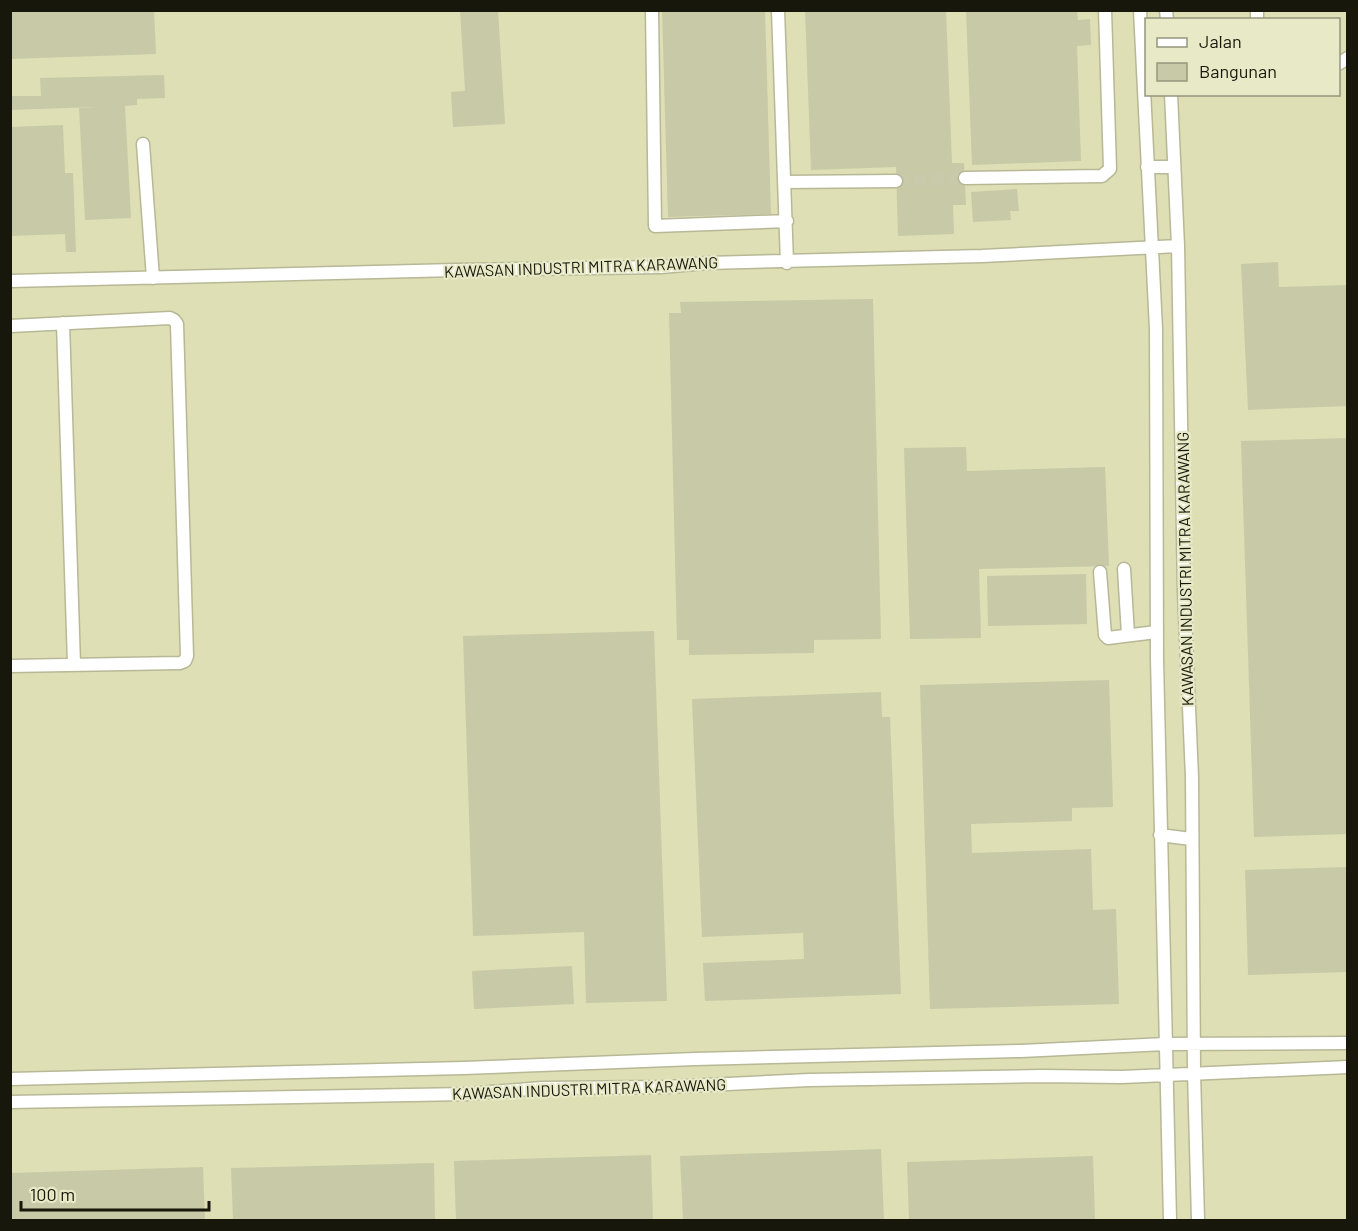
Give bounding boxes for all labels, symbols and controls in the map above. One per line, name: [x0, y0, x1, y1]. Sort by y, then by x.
legend: [1145, 18, 1340, 96]
text: Jalan: [1199, 30, 1242, 52]
text: Bangunan: [1199, 60, 1277, 82]
street label: KAWASAN INDUSTRI MITRA KARAWANG: [444, 252, 718, 281]
street label: KAWASAN INDUSTRI MITRA KARAWANG: [1173, 432, 1196, 706]
street label: KAWASAN INDUSTRI MITRA KARAWANG: [452, 1074, 726, 1103]
scale bar: [21, 1174, 208, 1212]
text: 100 m: [30, 1183, 75, 1205]

